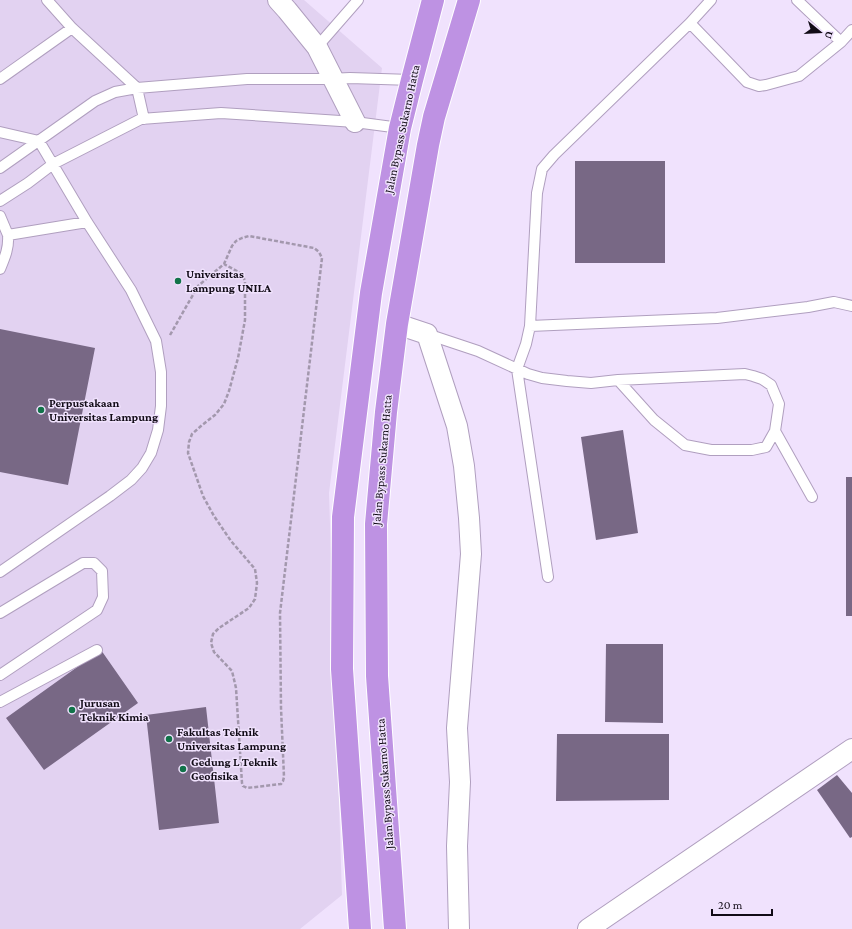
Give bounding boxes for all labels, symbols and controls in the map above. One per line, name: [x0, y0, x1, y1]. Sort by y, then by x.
north arrow: [800, 12, 840, 52]
text: U: [822, 30, 836, 41]
street label: Jalan Bypass Sukarno Hatta: [381, 63, 423, 196]
place label: Universitas Lampung UNILA: [186, 267, 272, 295]
marker: Universitas Lampung UNILA: [173, 276, 183, 286]
street label: Jalan Bypass Sukarno Hatta: [369, 394, 395, 527]
place label: Perpustakaan Universitas Lampung: [49, 396, 158, 424]
marker: Perpustakaan Universitas Lampung: [36, 405, 46, 415]
place label: Jurusan Teknik Kimia: [78, 696, 149, 724]
marker: Jurusan Teknik Kimia: [67, 705, 77, 715]
street label: Jalan Bypass Sukarno Hatta: [373, 718, 397, 851]
place label: Fakultas Teknik Universitas Lampung: [177, 725, 286, 753]
marker: Fakultas Teknik Universitas Lampung: [164, 734, 174, 744]
place label: Gedung L Teknik Geofisika: [191, 755, 278, 783]
marker: Gedung L Teknik Geofisika: [178, 764, 188, 774]
scale bar: [712, 891, 772, 917]
text: 20 m: [718, 898, 743, 912]

